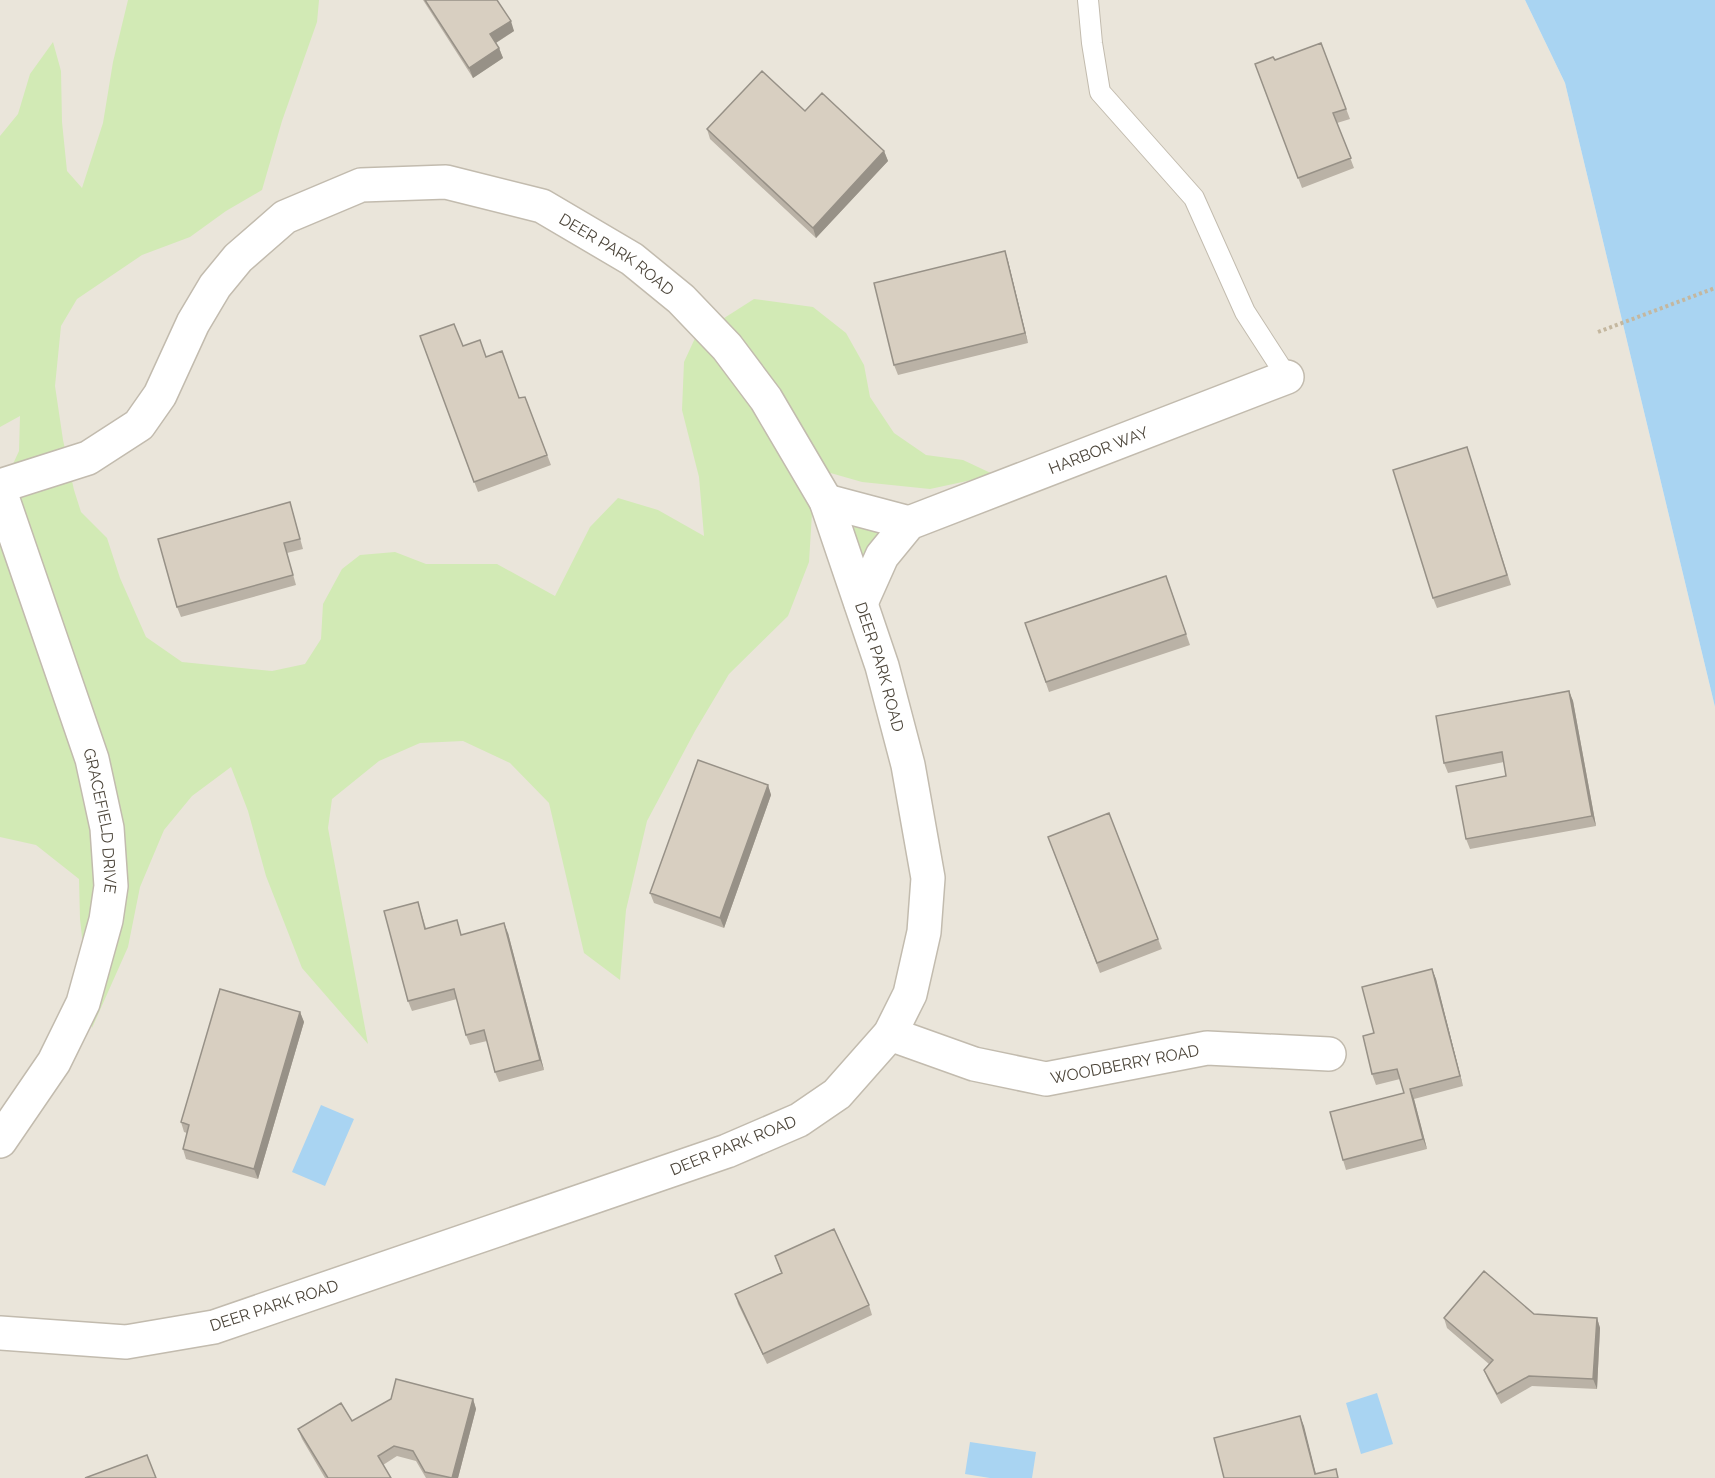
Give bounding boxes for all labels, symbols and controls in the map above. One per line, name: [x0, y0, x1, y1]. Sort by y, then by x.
street label: DEER PARK ROAD: [556, 209, 678, 299]
street label: HARBOR WAY: [1046, 422, 1152, 478]
street label: DEER PARK ROAD: [851, 600, 908, 734]
street label: GRACEFIELD DRIVE: [79, 746, 120, 895]
street label: WOODBERRY ROAD: [1049, 1041, 1201, 1088]
street label: DEER PARK ROAD: [667, 1111, 799, 1179]
street label: DEER PARK ROAD: [207, 1276, 341, 1335]

